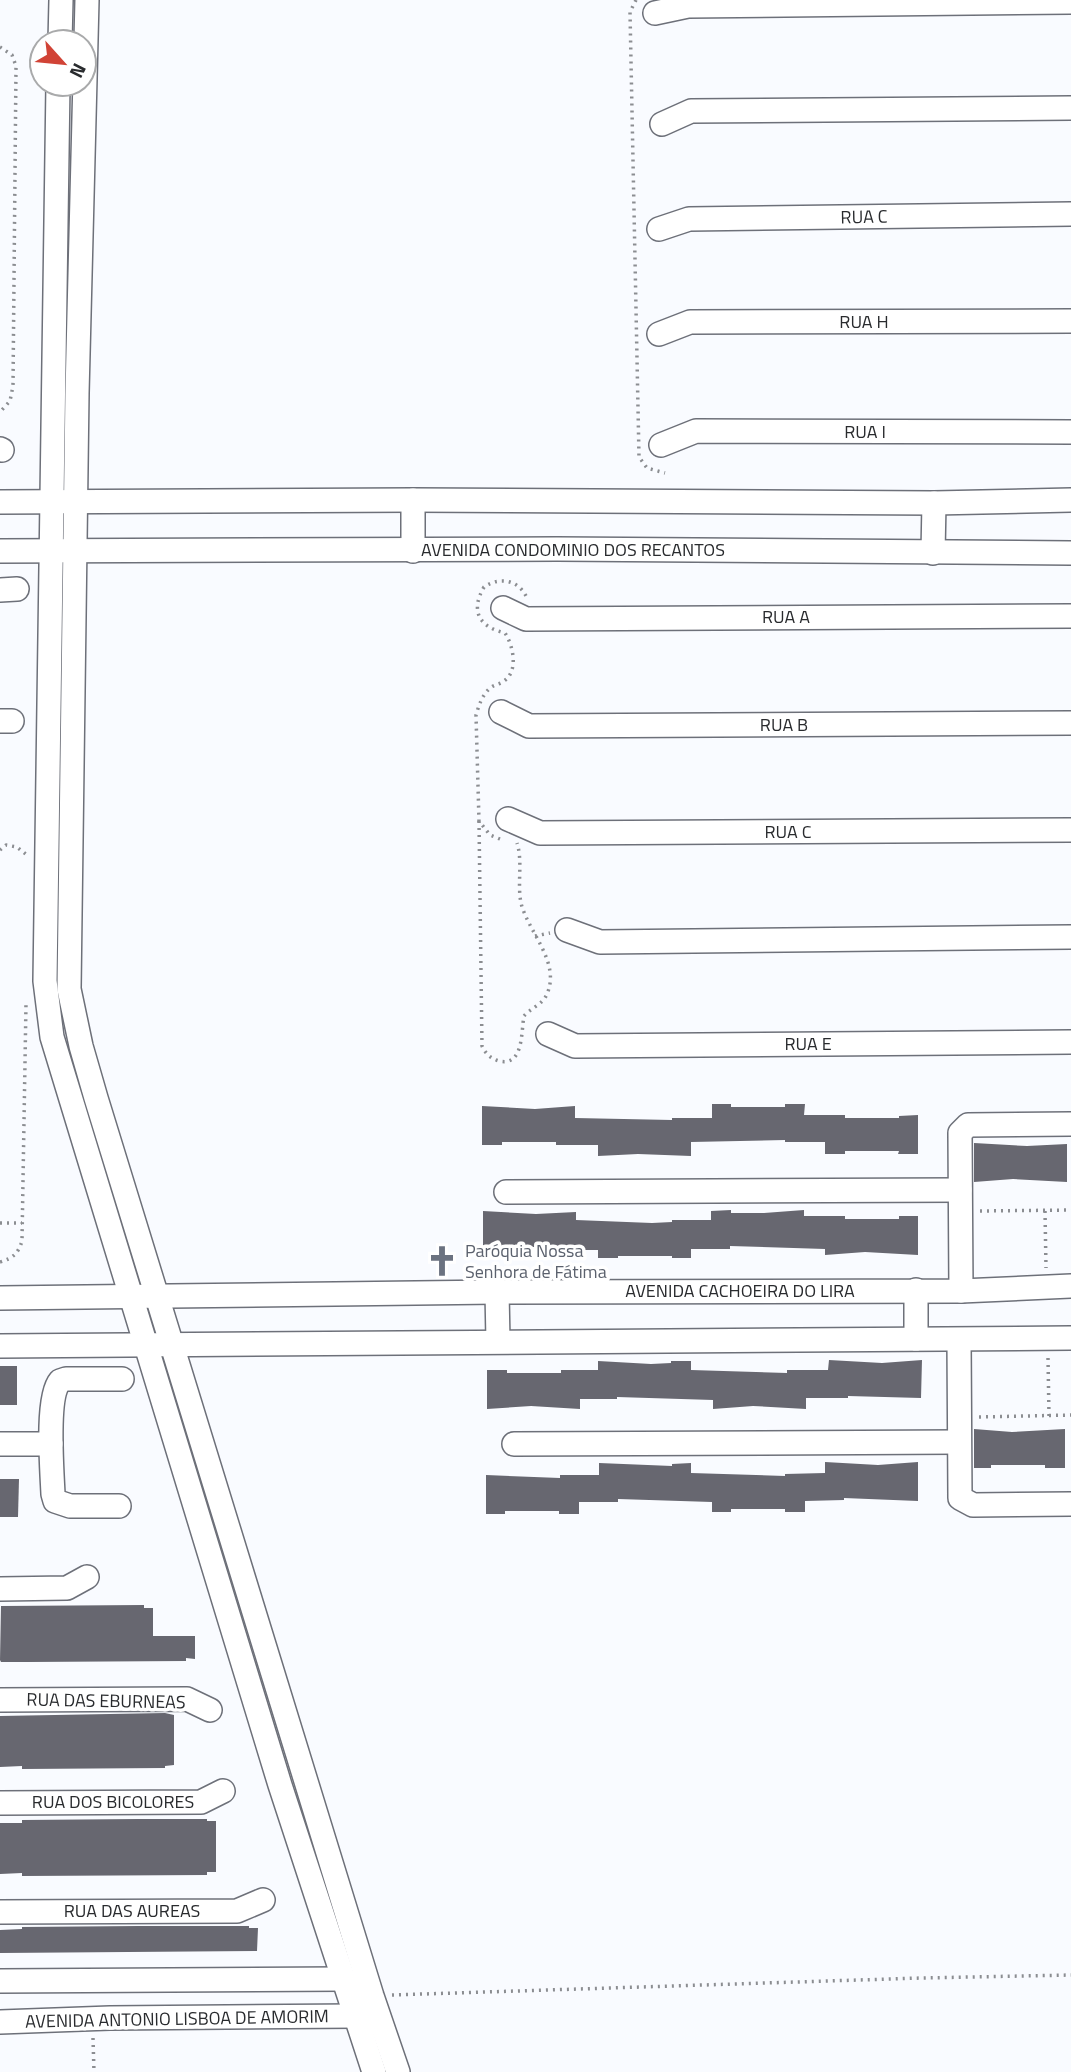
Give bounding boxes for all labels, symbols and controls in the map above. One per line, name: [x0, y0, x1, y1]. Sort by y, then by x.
north arrow: [28, 28, 98, 98]
text: N: [63, 58, 95, 83]
street label: RUA C: [840, 203, 888, 230]
street label: RUA H: [839, 308, 889, 335]
street label: RUA I: [844, 418, 886, 445]
street label: AVENIDA CONDOMINIO DOS RECANTOS: [421, 536, 725, 563]
street label: RUA A: [762, 603, 810, 630]
street label: RUA B: [760, 711, 808, 738]
street label: RUA C: [764, 818, 812, 845]
street label: RUA E: [784, 1030, 832, 1057]
place label: Paróquia Nossa Senhora de Fátima: [465, 1237, 607, 1285]
church icon: Paróquia Nossa Senhora de Fátima: [425, 1244, 459, 1278]
street label: AVENIDA CACHOEIRA DO LIRA: [625, 1277, 855, 1304]
street label: RUA DAS EBURNEAS: [26, 1686, 186, 1715]
street label: RUA DOS BICOLORES: [32, 1788, 194, 1815]
street label: RUA DAS AUREAS: [64, 1897, 200, 1924]
street label: AVENIDA ANTONIO LISBOA DE AMORIM: [25, 2002, 329, 2035]

